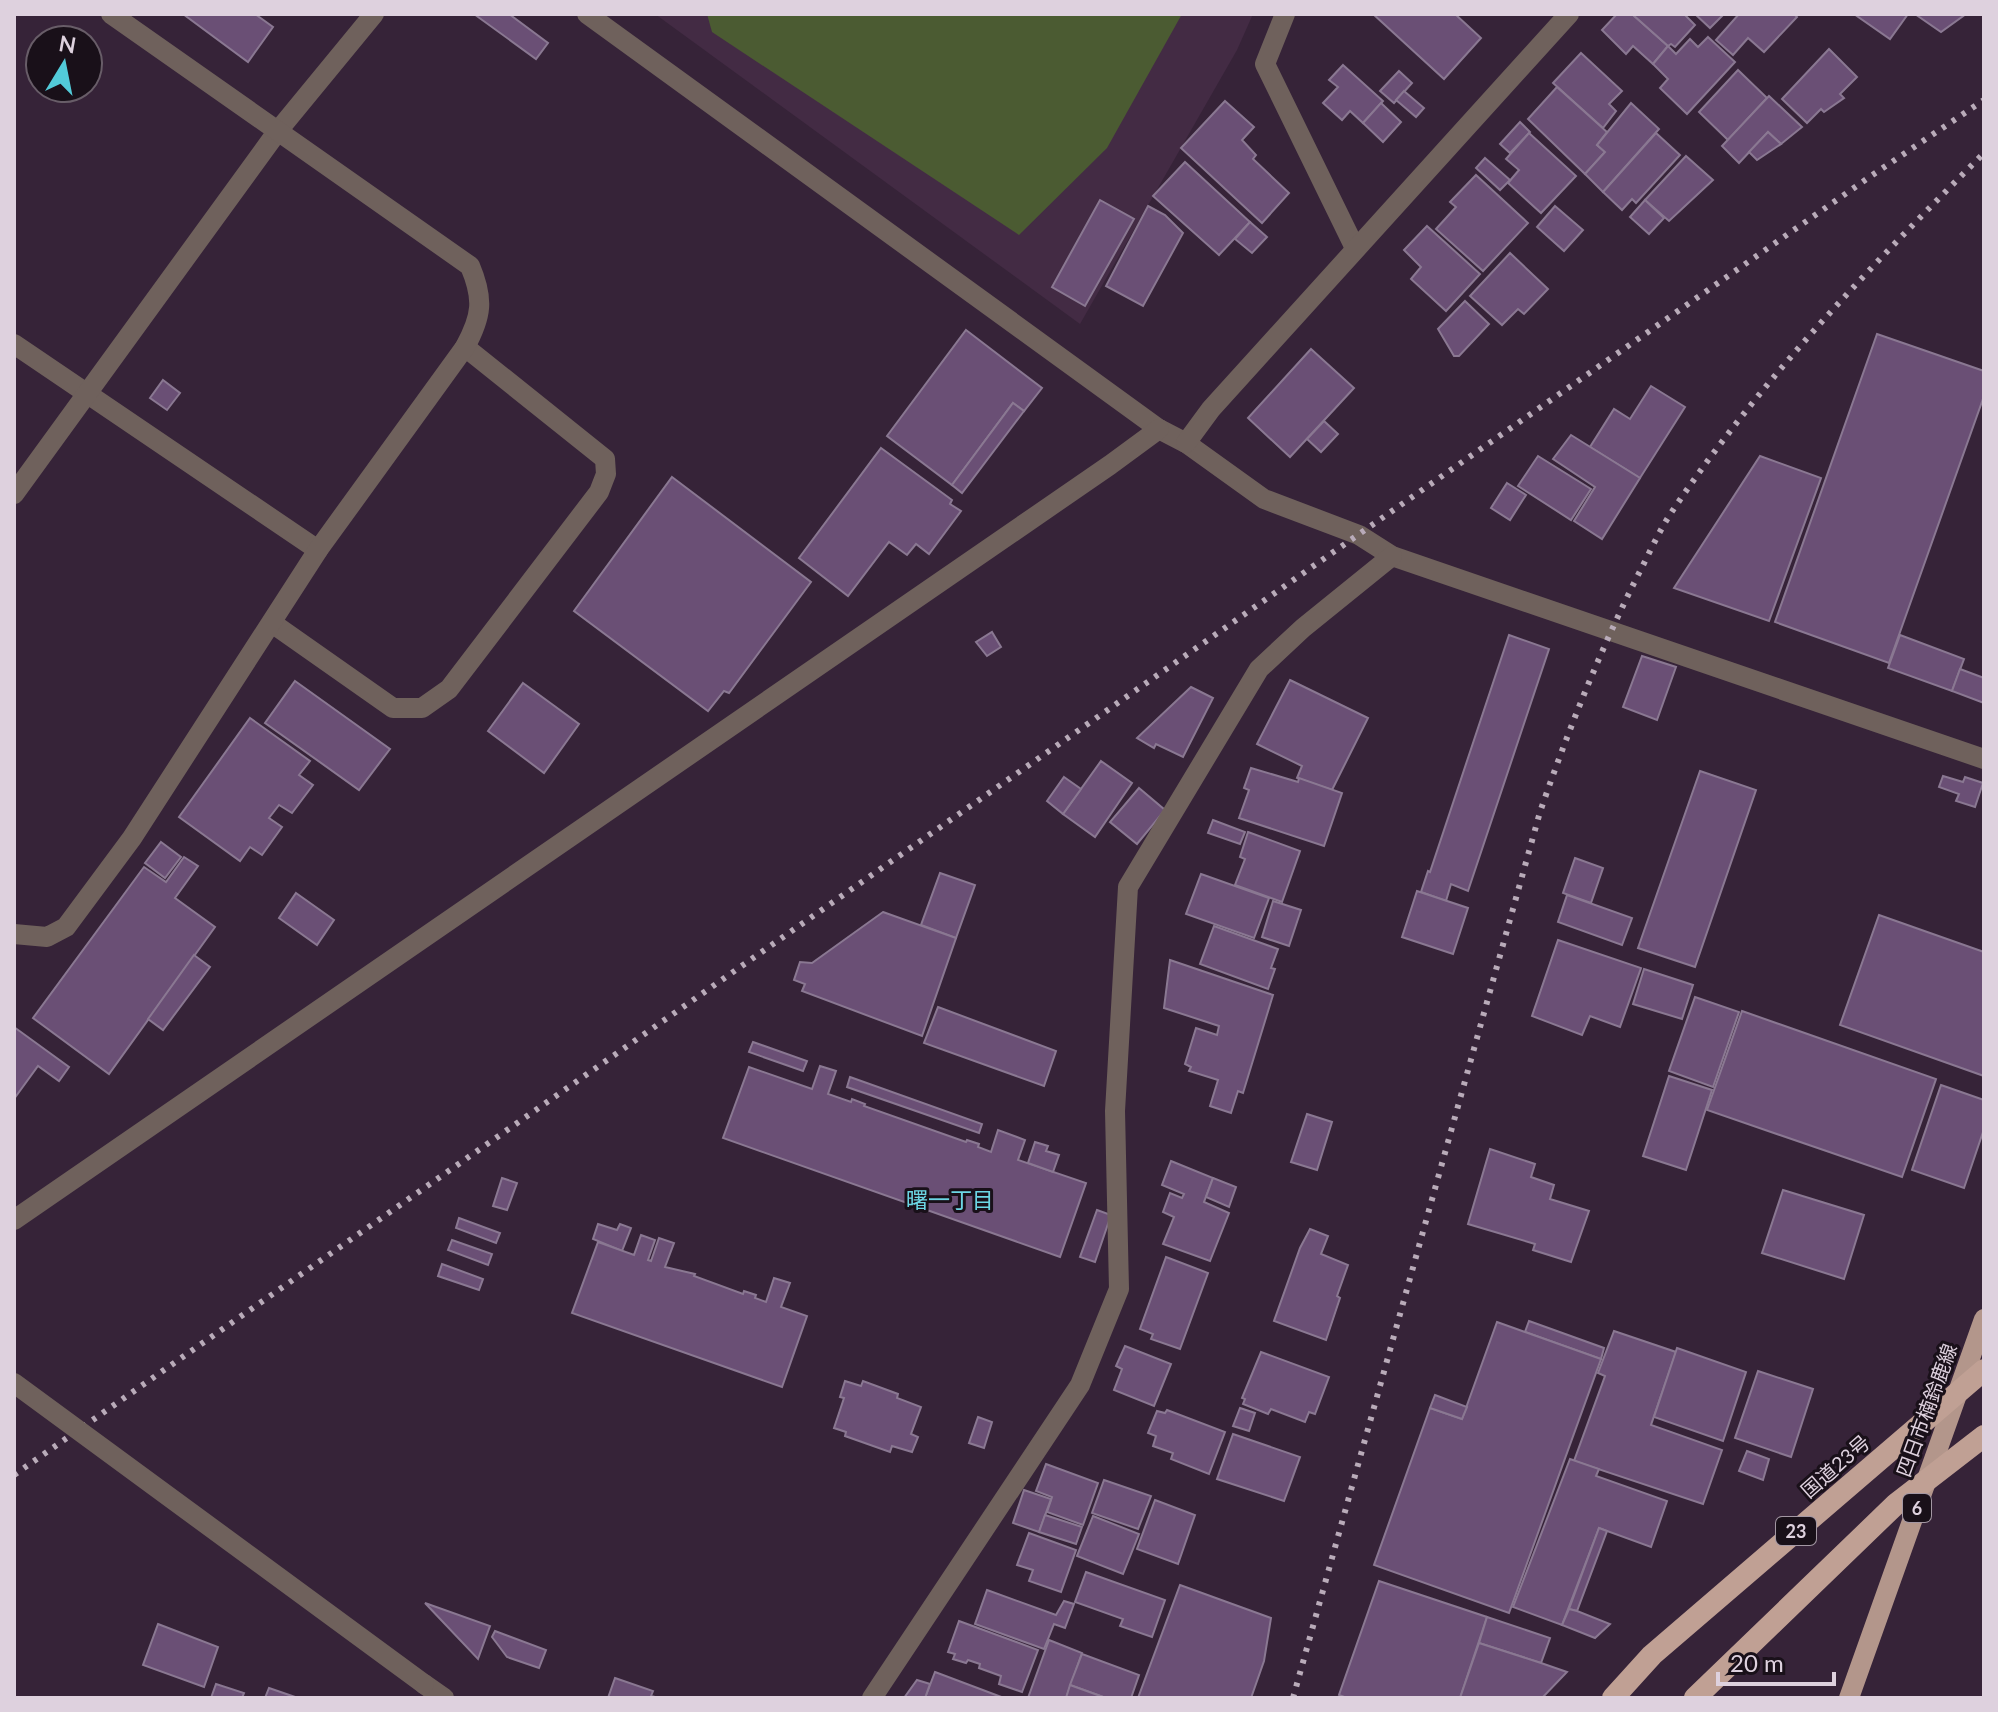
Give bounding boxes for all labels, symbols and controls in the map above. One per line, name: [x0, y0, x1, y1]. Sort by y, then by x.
north arrow: [24, 24, 104, 104]
text: N: [57, 29, 78, 59]
district label: 曙一丁目: [906, 1186, 994, 1213]
street label: 四日市楠鈴鹿線: [1891, 1340, 1961, 1480]
street label: 国道23号: [1796, 1430, 1874, 1502]
road number: 6: [1903, 1494, 1931, 1522]
road number: 23: [1776, 1517, 1816, 1545]
scale bar: [1718, 1636, 1834, 1686]
text: 20 m: [1730, 1648, 1784, 1677]

